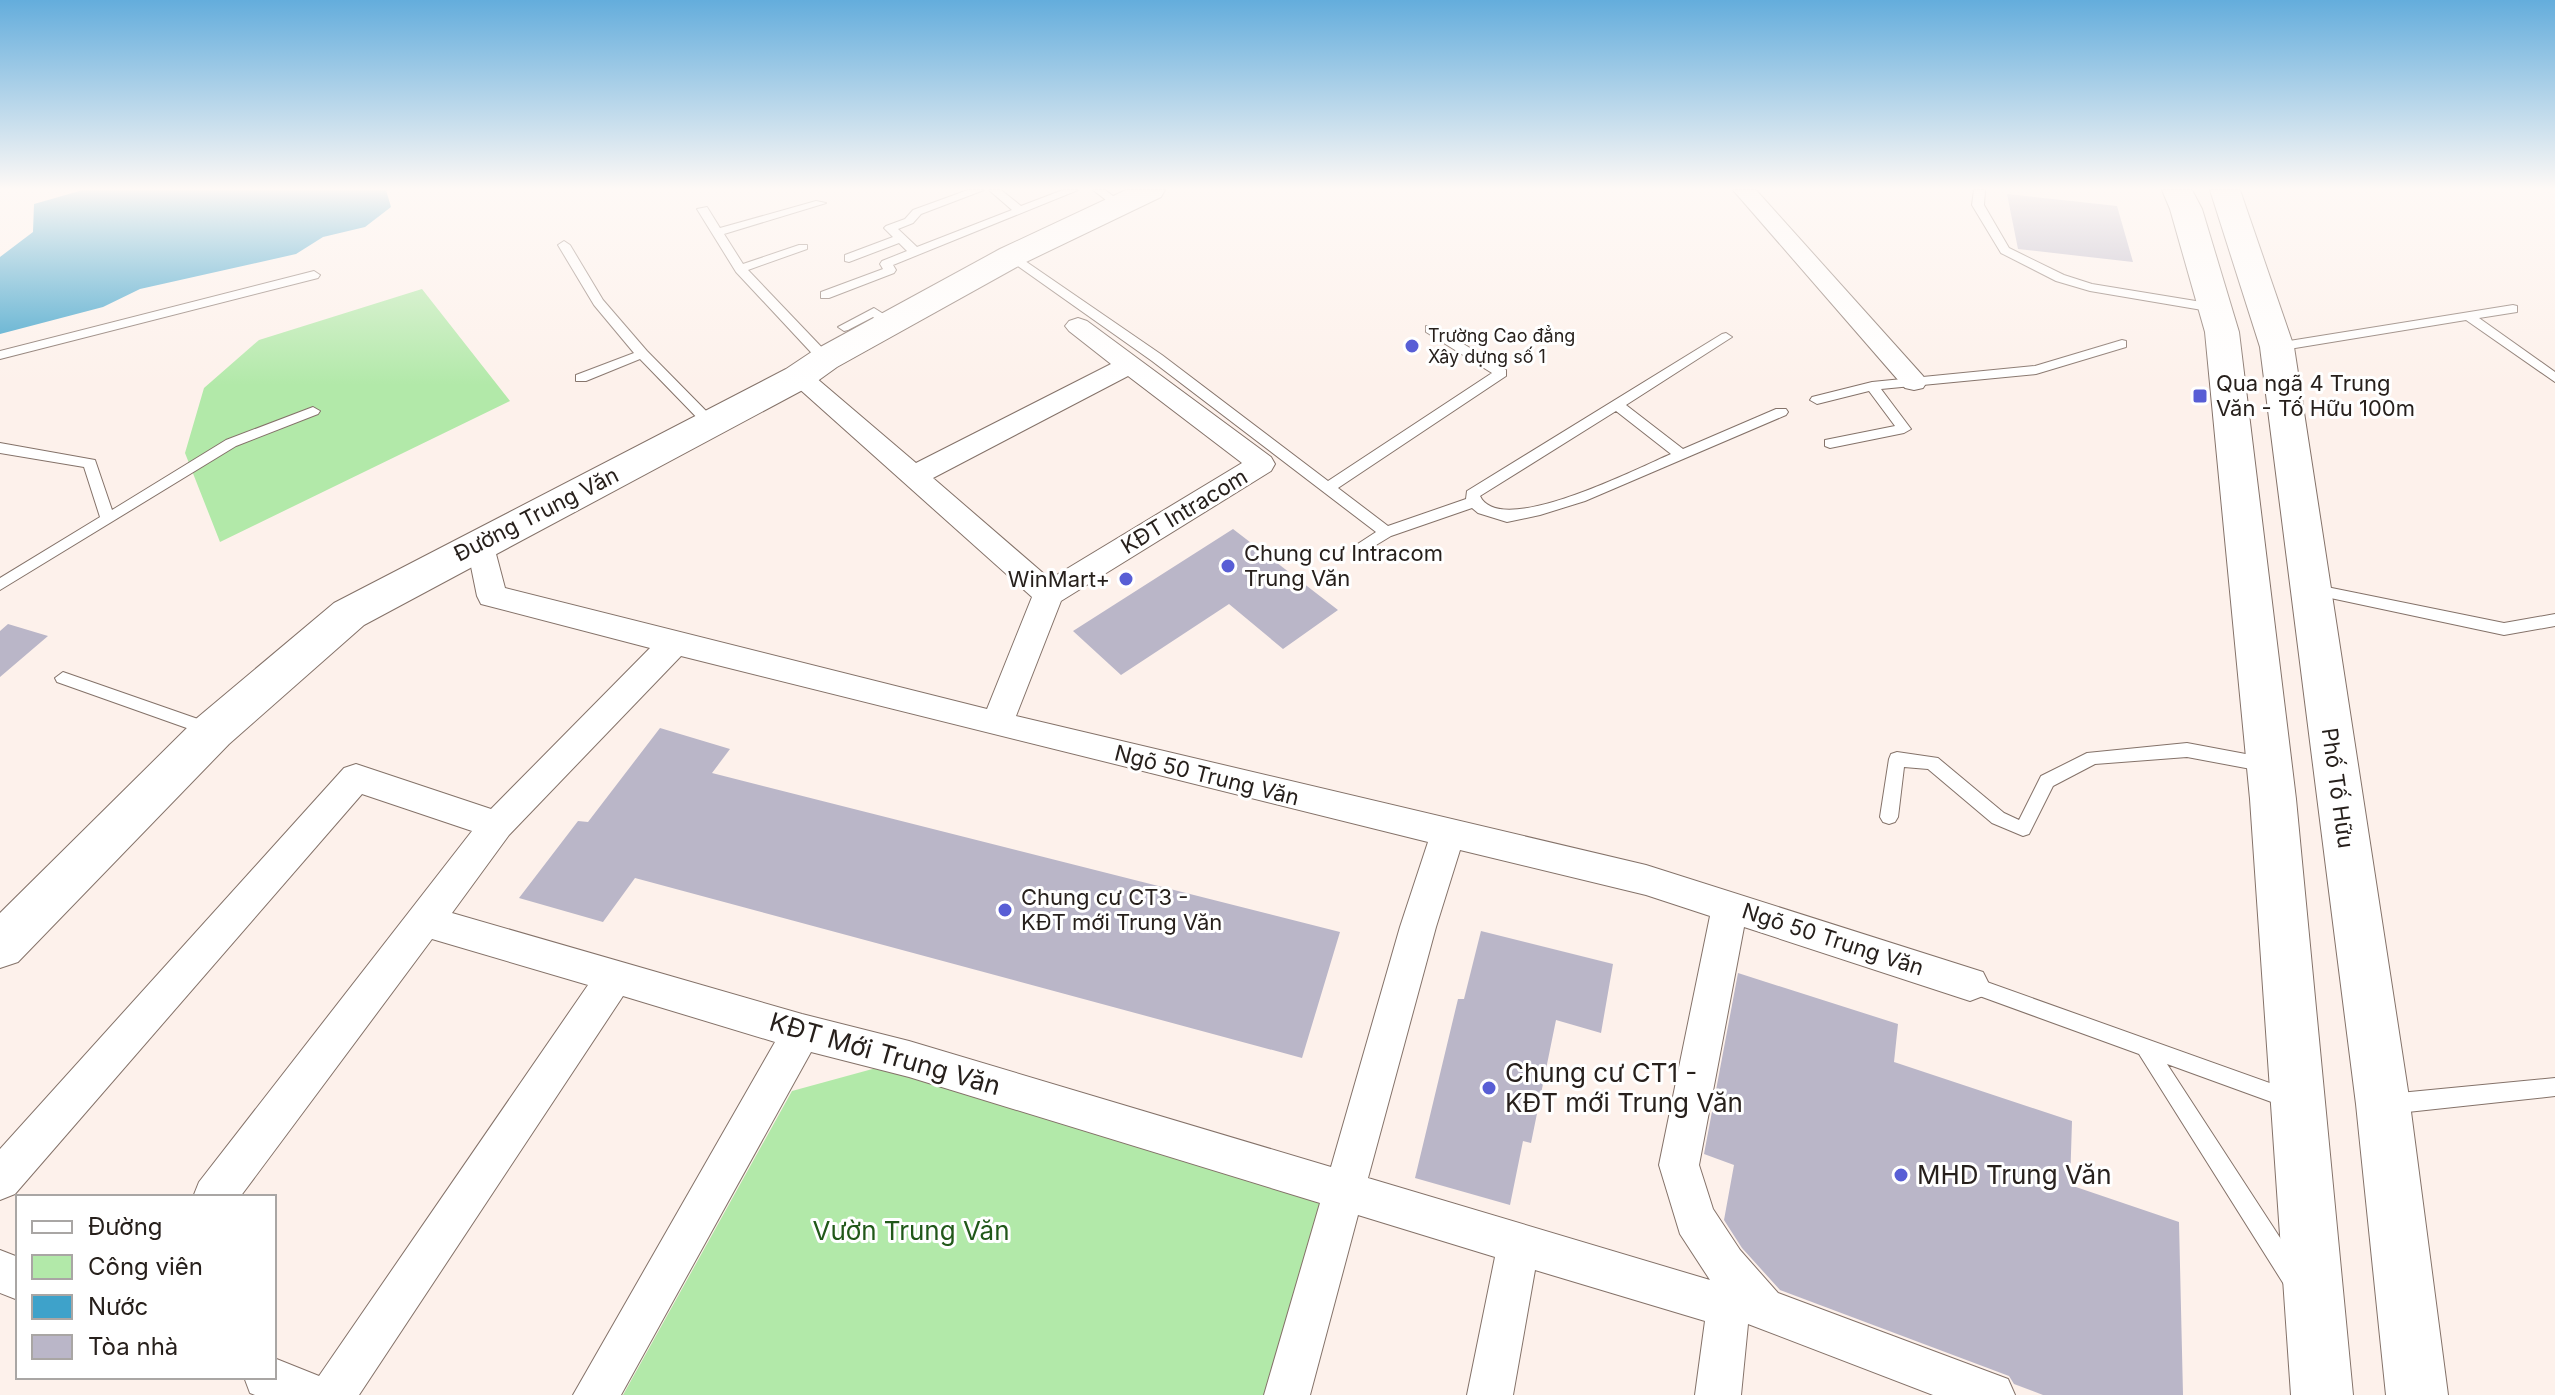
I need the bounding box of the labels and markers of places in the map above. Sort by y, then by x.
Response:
place label: Trường Cao đẳng Xây dựng số 1 [1428,325,1575,367]
marker: Trường Cao đẳng Xây dựng số 1 [1403,337,1421,355]
place label: Qua ngã 4 Trung Văn - Tố Hữu 100m [2216,370,2415,421]
marker: Qua ngã 4 Trung Văn - Tố Hữu 100m [2191,387,2209,405]
place label: Chung cư Intracom Trung Văn [1244,540,1443,591]
marker: Chung cư Intracom Trung Văn [1219,557,1237,575]
place label: WinMart+ [1008,566,1110,592]
marker: WinMart+ [1117,570,1135,588]
place label: Chung cư CT3 - KĐT mới Trung Văn [1021,884,1222,935]
marker: Chung cư CT3 - KĐT mới Trung Văn [996,901,1014,919]
place label: Chung cư CT1 - KĐT mới Trung Văn [1505,1057,1743,1118]
marker: Chung cư CT1 - KĐT mới Trung Văn [1480,1079,1498,1097]
place label: MHD Trung Văn [1917,1159,2112,1190]
marker: MHD Trung Văn [1892,1166,1910,1184]

